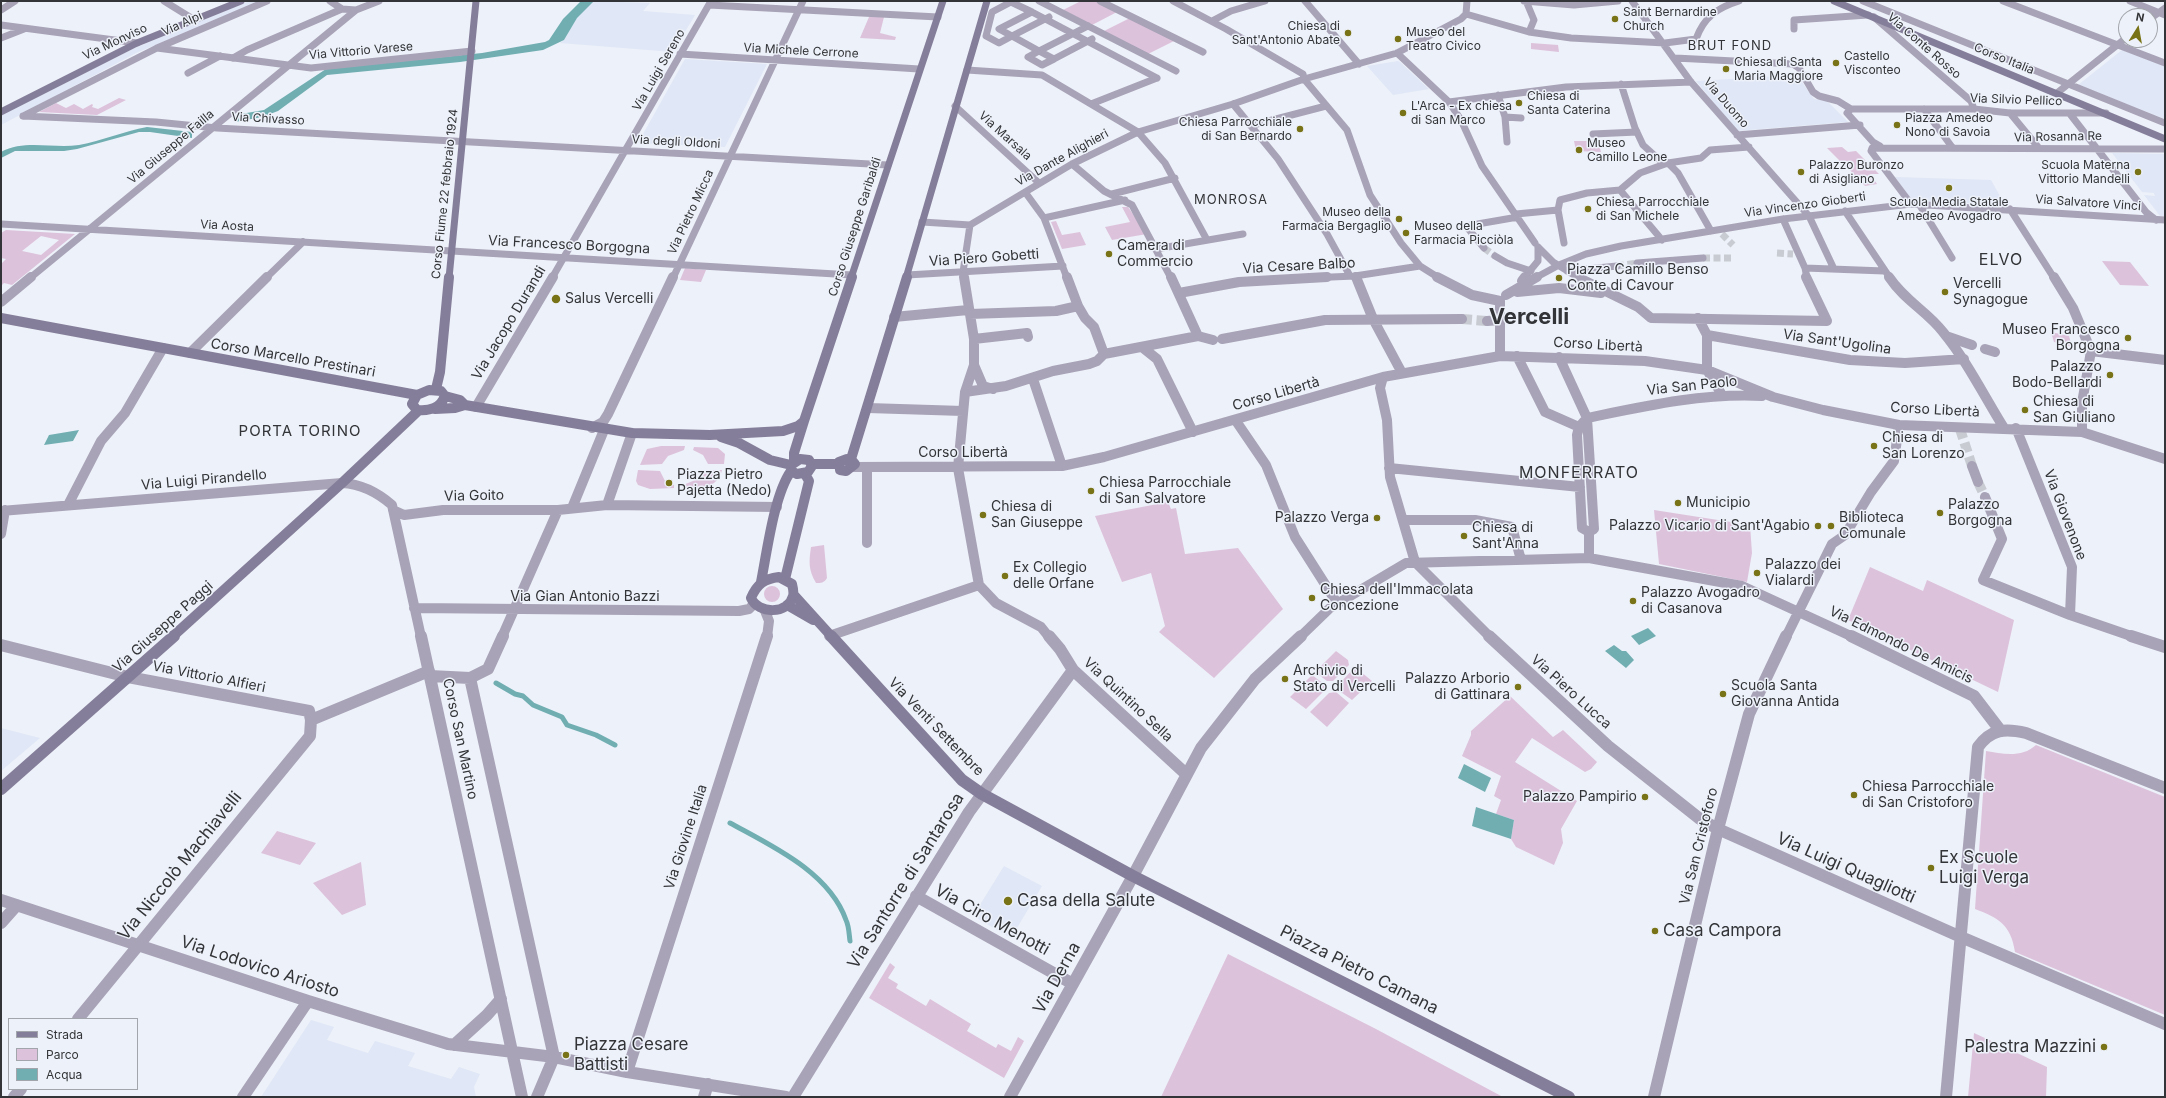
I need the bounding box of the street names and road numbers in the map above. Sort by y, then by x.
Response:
street label: Via Alpi [160,9,204,39]
street label: Via Conte Rosso [1884,10,1964,82]
street label: Via Monviso [80,21,150,63]
street label: Via Luigi Sereno [630,27,688,113]
street label: Via Vittorio Varese [308,39,414,63]
street label: Corso Italia [1972,40,2036,78]
street label: Via Michele Cerrone [743,41,859,61]
street label: Via Duomo [1700,75,1752,131]
street label: Via Silvio Pellico [1970,91,2062,109]
street label: Via Giuseppe Failla [125,107,217,187]
street label: Corso Fiume 22 febbraio 1924 [429,108,461,280]
street label: Via Marsala [976,109,1034,163]
street label: Via Chivasso [231,110,305,128]
street label: Via Dante Alighieri [1013,126,1111,190]
street label: Via Rosanna Re [2014,129,2102,145]
street label: Via degli Oldoni [631,132,721,152]
street label: Corso Giuseppe Garibaldi [826,156,884,298]
street label: Via Pietro Micca [665,167,717,257]
street label: Via Vincenzo Gioberti [1743,189,1867,221]
street label: Via Salvatore Vinci [2035,192,2141,214]
street label: Via Aosta [200,217,254,235]
street label: Via Francesco Borgogna [488,232,650,258]
street label: Via Piero Gobetti [928,246,1040,270]
street label: Via Cesare Balbo [1242,255,1356,277]
street label: Via Jacopo Durandi [468,263,550,383]
street label: Via Sant'Ugolina [1782,326,1892,358]
street label: Corso Libertà [1553,334,1643,356]
street label: Corso Marcello Prestinari [209,335,377,381]
street label: Via San Paolo [1646,373,1738,399]
street label: Corso Libertà [1231,374,1321,414]
street label: Corso Libertà [1890,399,1980,421]
street label: Corso Libertà [918,445,1008,461]
street label: Via Luigi Pirandello [141,466,267,494]
street label: Via Giovenone [2040,467,2090,563]
street label: Via Goito [444,487,504,505]
street label: Via Giuseppe Paggi [109,578,217,676]
street label: Via Gian Antonio Bazzi [510,589,660,605]
street label: Via Edmondo De Amicis [1826,603,1976,687]
street label: Via Piero Lucca [1527,651,1615,733]
street label: Via Quintino Sella [1080,654,1176,746]
street label: Via Vittorio Alfieri [151,658,267,696]
street label: Via Venti Settembre [885,674,987,780]
street label: Corso San Martino [439,677,481,801]
street label: Via Giovine Italia [661,782,711,892]
street label: Via San Cristoforo [1676,786,1722,906]
street label: Via Niccolò Machiavelli [114,788,246,944]
street label: Via Santorre di Santarosa [843,789,969,973]
street label: Via Luigi Quagliotti [1774,828,1918,908]
street label: Via Ciro Menotti [931,880,1053,960]
street label: Piazza Pietro Camana [1276,921,1442,1019]
street label: Via Lodovico Ariosto [178,932,342,1002]
street label: Via Derna [1029,939,1085,1017]

